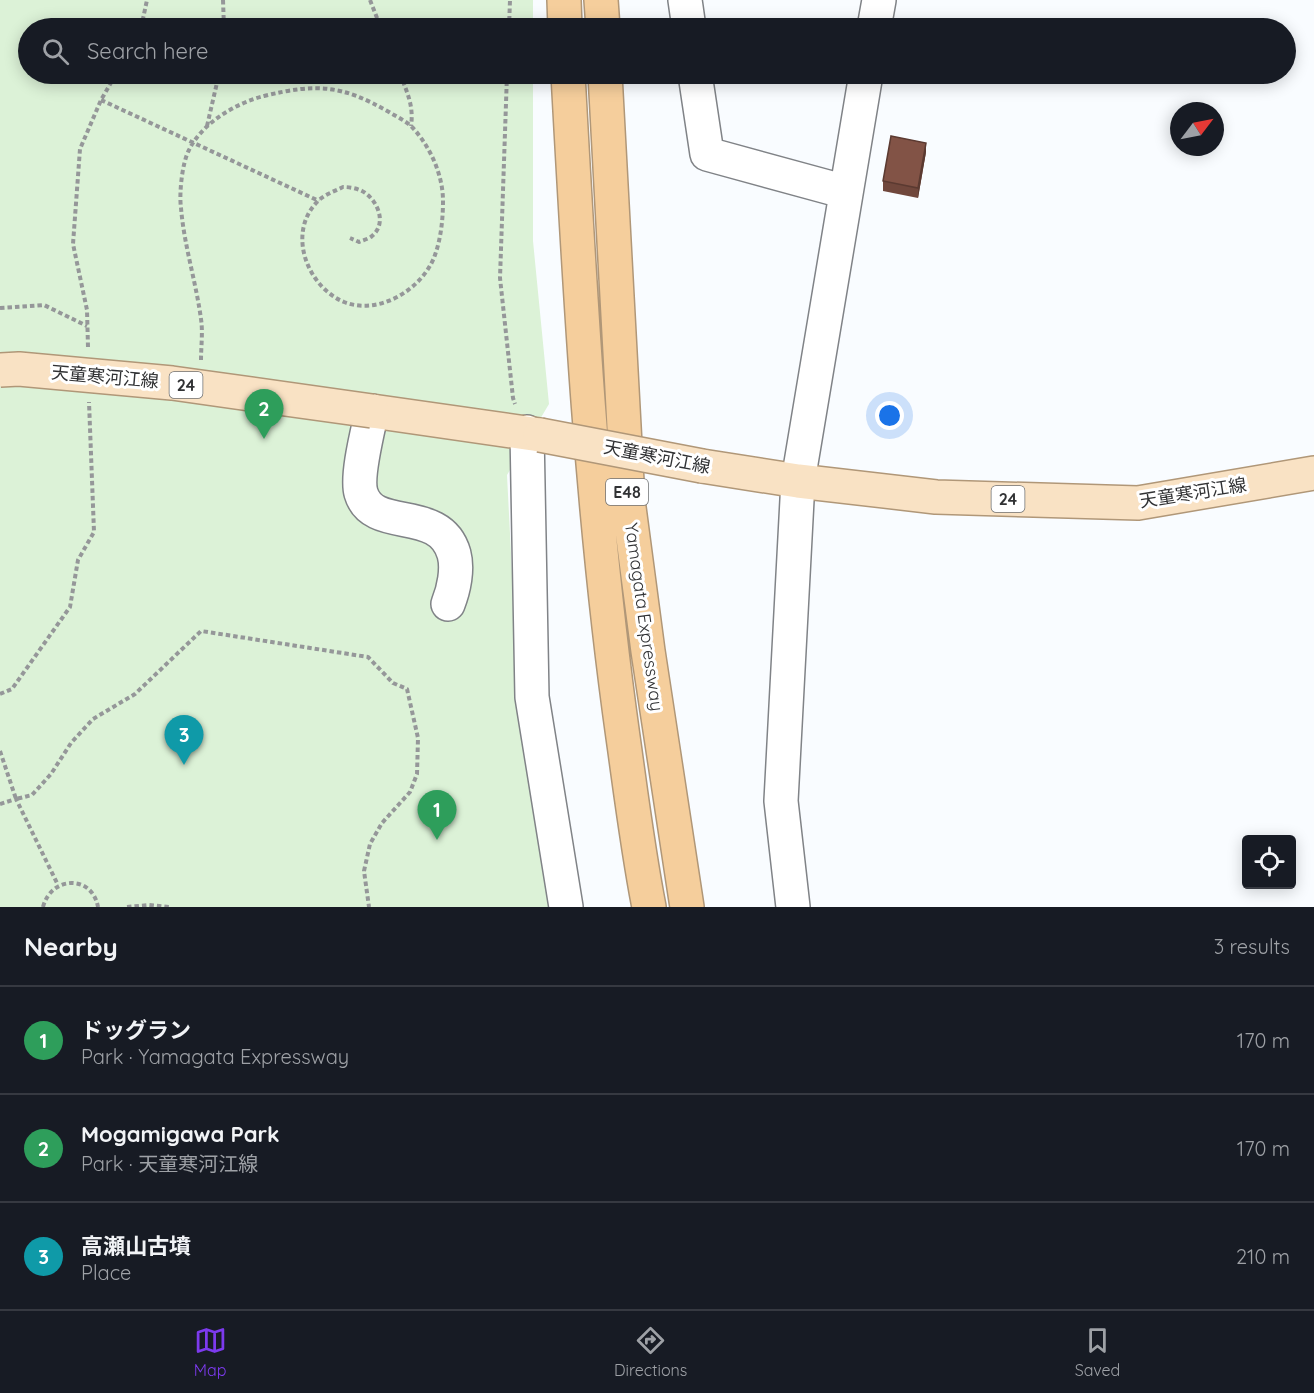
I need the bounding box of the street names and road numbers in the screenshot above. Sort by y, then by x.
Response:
street label: 天童寒河江線 [50,360,160,393]
road number: 24 [170,372,202,398]
street label: 天童寒河江線 [602,435,712,478]
street label: 天童寒河江線 [1138,473,1248,512]
road number: E48 [606,479,648,505]
road number: 24 [992,486,1024,512]
street label: Yamagata Expressway [620,521,669,713]

